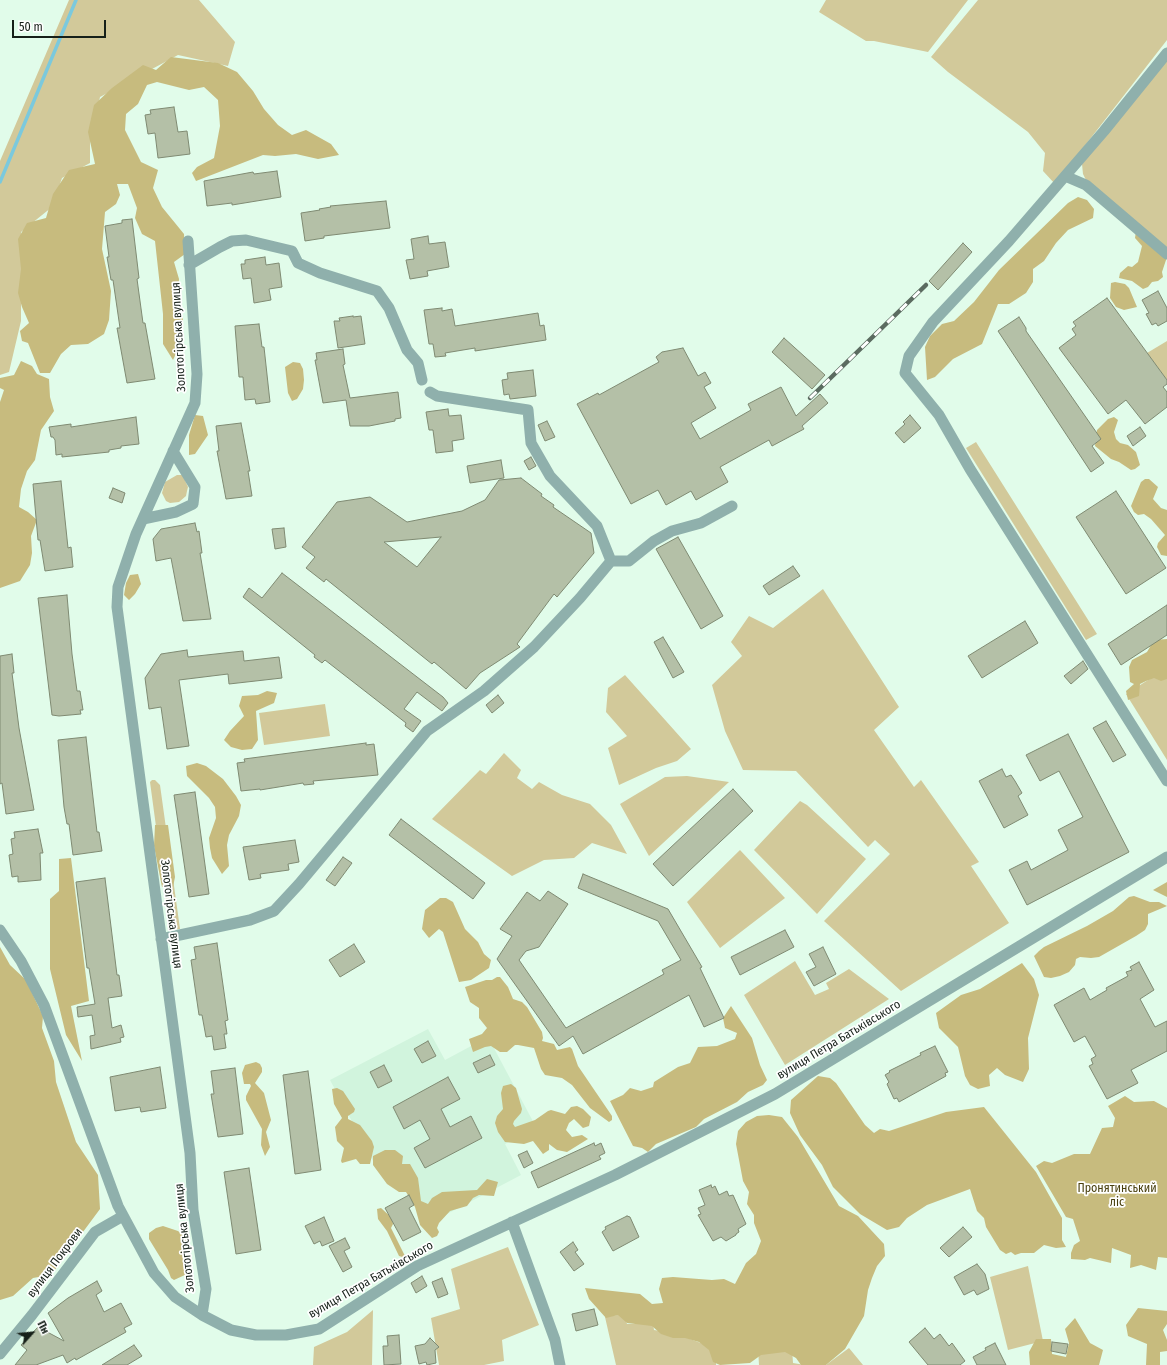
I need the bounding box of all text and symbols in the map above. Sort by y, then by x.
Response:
scale bar [14,12,108,38]
text: 50 m [19,20,43,34]
street label: Золотогірська вулиця [169,282,189,392]
street label: Золотогірська вулиця [157,859,185,969]
street label: вулиця Петра Батьківського [775,997,903,1083]
park label: Пронятинський ліс [1077,1182,1157,1210]
street label: Золотогірська вулиця [172,1183,198,1293]
street label: вулиця Покрови [24,1225,86,1301]
street label: вулиця Петра Батьківського [306,1238,436,1322]
north arrow [12,1313,52,1353]
text: Пн [35,1319,52,1336]

